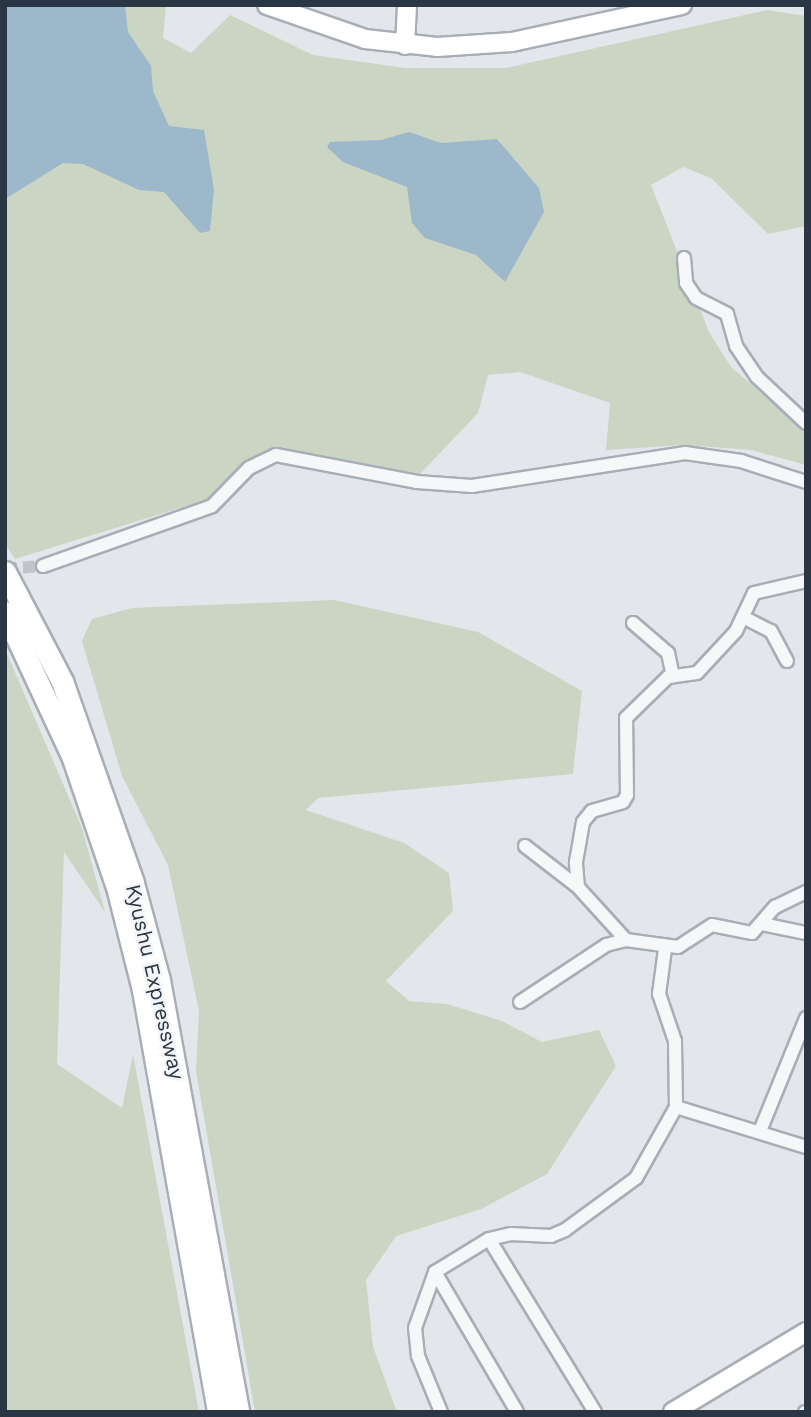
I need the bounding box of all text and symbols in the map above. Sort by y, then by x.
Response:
street label: Kyushu Expressway [120,882,190,1082]

